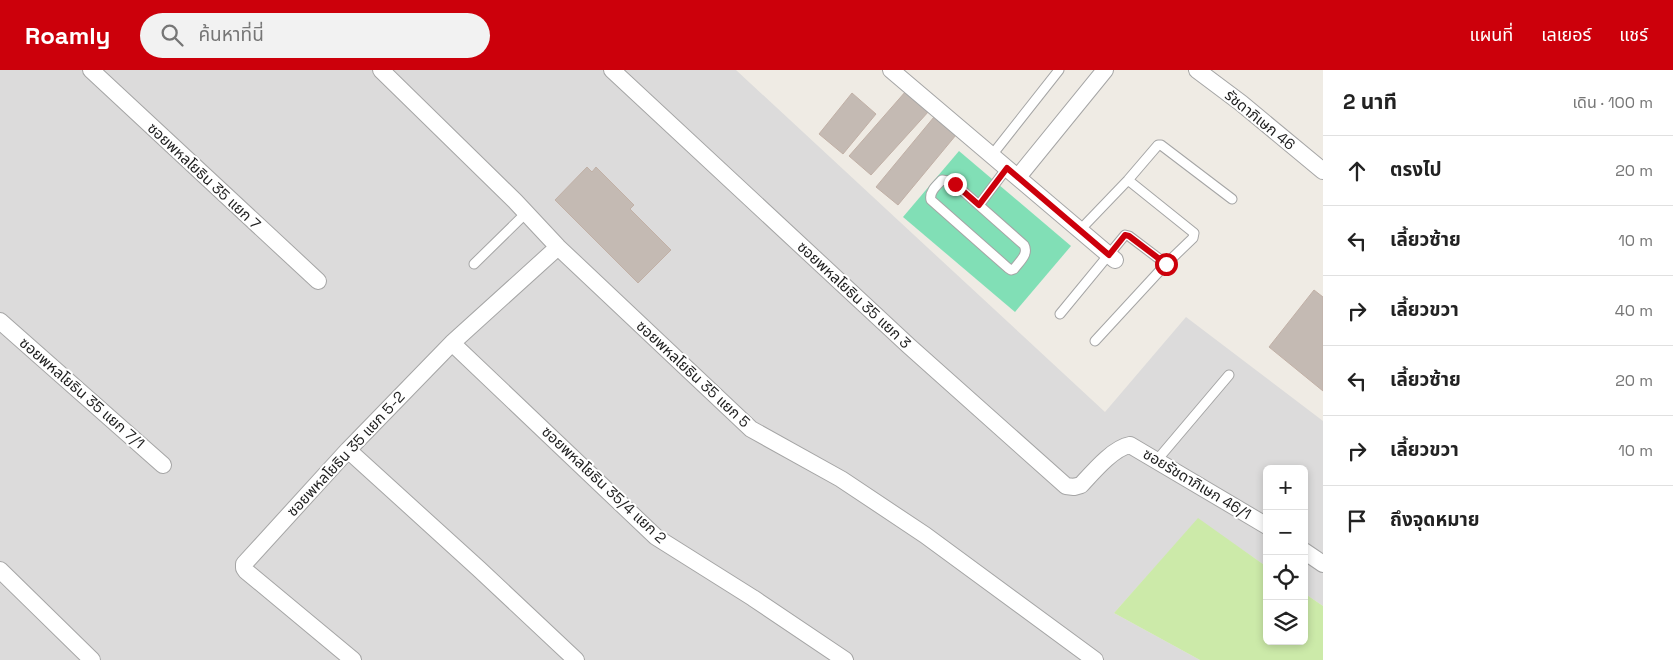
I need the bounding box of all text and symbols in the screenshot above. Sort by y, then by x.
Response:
search box [140,13,490,58]
text: Roamly [25,20,110,51]
icon: search [158,21,186,49]
text: ค้นหาที่นี่ [198,22,264,47]
text: แผนที่ [1469,23,1513,46]
text: เลเยอร์ [1541,23,1591,46]
text: แชร์ [1619,23,1648,46]
street label: รัชดาภิเษก 46 [1221,85,1299,154]
text: 2 นาที [1343,88,1397,115]
text: เดิน · 100 m [1572,92,1653,113]
street label: ซอยพหลโยธิน 35 แยก 7 [144,118,265,233]
icon: ahead [1343,157,1371,185]
text: ตรงไป [1390,157,1442,182]
text: 20 m [1615,160,1653,181]
route end [944,173,967,196]
icon: left [1343,227,1371,255]
text: เลี้ยวซ้าย [1390,227,1461,252]
text: 10 m [1618,230,1653,251]
street label: ซอยพหลโยธิน 35 แยก 3 [793,237,915,352]
route start [1155,253,1178,276]
icon: right [1343,297,1371,325]
text: เลี้ยวขวา [1390,297,1459,322]
text: 40 m [1615,300,1653,321]
street label: ซอยพหลโยธิน 35 แยก 5 [632,316,754,431]
street label: ซอยพหลโยธิน 35 แยก 7/1 [16,333,149,452]
icon: left [1343,367,1371,395]
text: เลี้ยวซ้าย [1390,367,1461,392]
text: 20 m [1615,370,1653,391]
street label: ซอยพหลโยธิน 35 แยก 5-2 [283,387,409,520]
street label: ซอยพหลโยธิน 35/4 แยก 2 [538,422,671,547]
icon: right [1343,437,1371,465]
text: เลี้ยวขวา [1390,437,1459,462]
text: 10 m [1618,440,1653,461]
street label: ซอยรัชดาภิเษก 46/1 [1140,444,1255,523]
map controls [1263,465,1308,645]
button: + [1263,465,1308,510]
icon: arrive [1343,507,1371,535]
text: ถึงจุดหมาย [1390,507,1480,532]
button: − [1263,510,1308,555]
button: locate [1263,555,1308,600]
button: layers [1263,600,1308,645]

